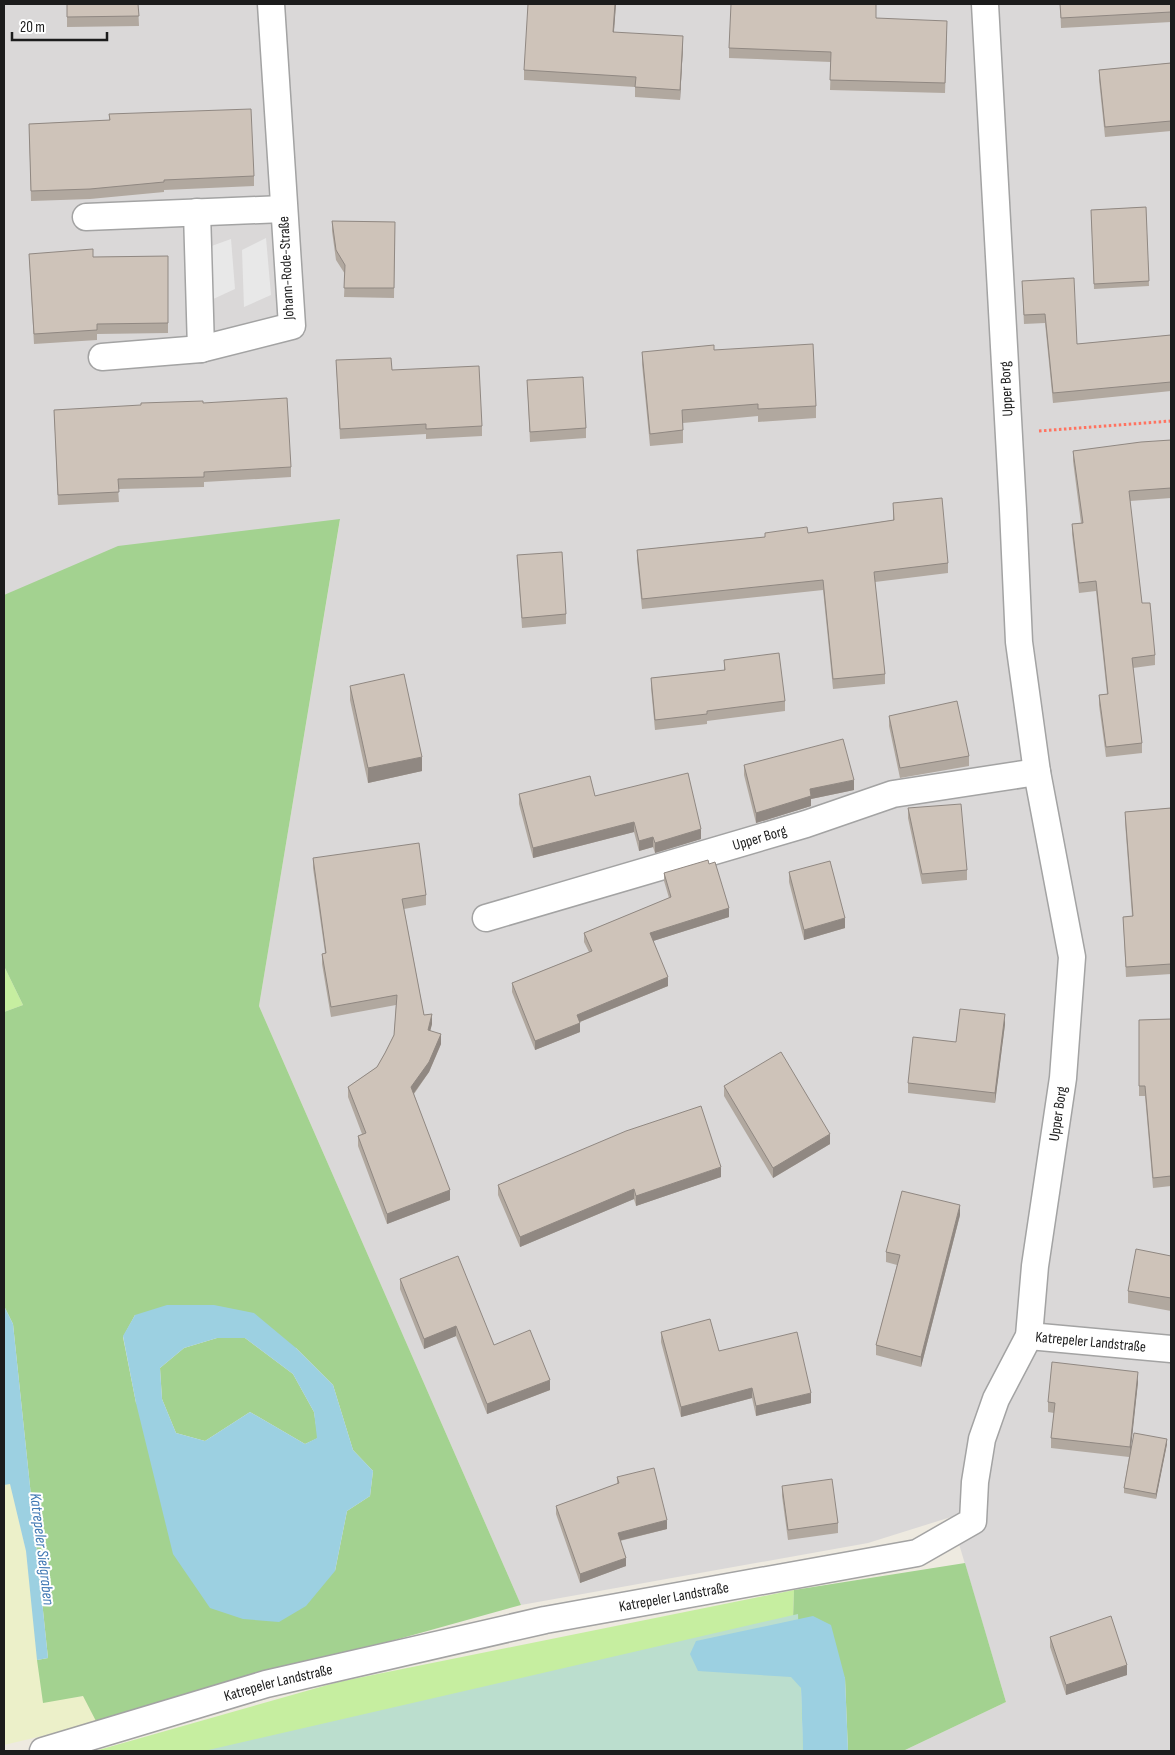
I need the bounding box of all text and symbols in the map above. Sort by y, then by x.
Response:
scale bar [12,10,108,42]
text: 20 m [20,18,45,37]
street label: Johann-Rode-Straße [274,216,299,321]
street label: Upper Borg [996,361,1017,417]
street label: Upper Borg [730,821,789,855]
street label: Upper Borg [1045,1085,1072,1143]
street label: Katrepeler Landstraße [1034,1328,1147,1357]
water label: Katrepeler Sielgraben [25,1492,58,1607]
street label: Katrepeler Landstraße [618,1578,730,1616]
street label: Katrepeler Landstraße [222,1660,334,1706]

